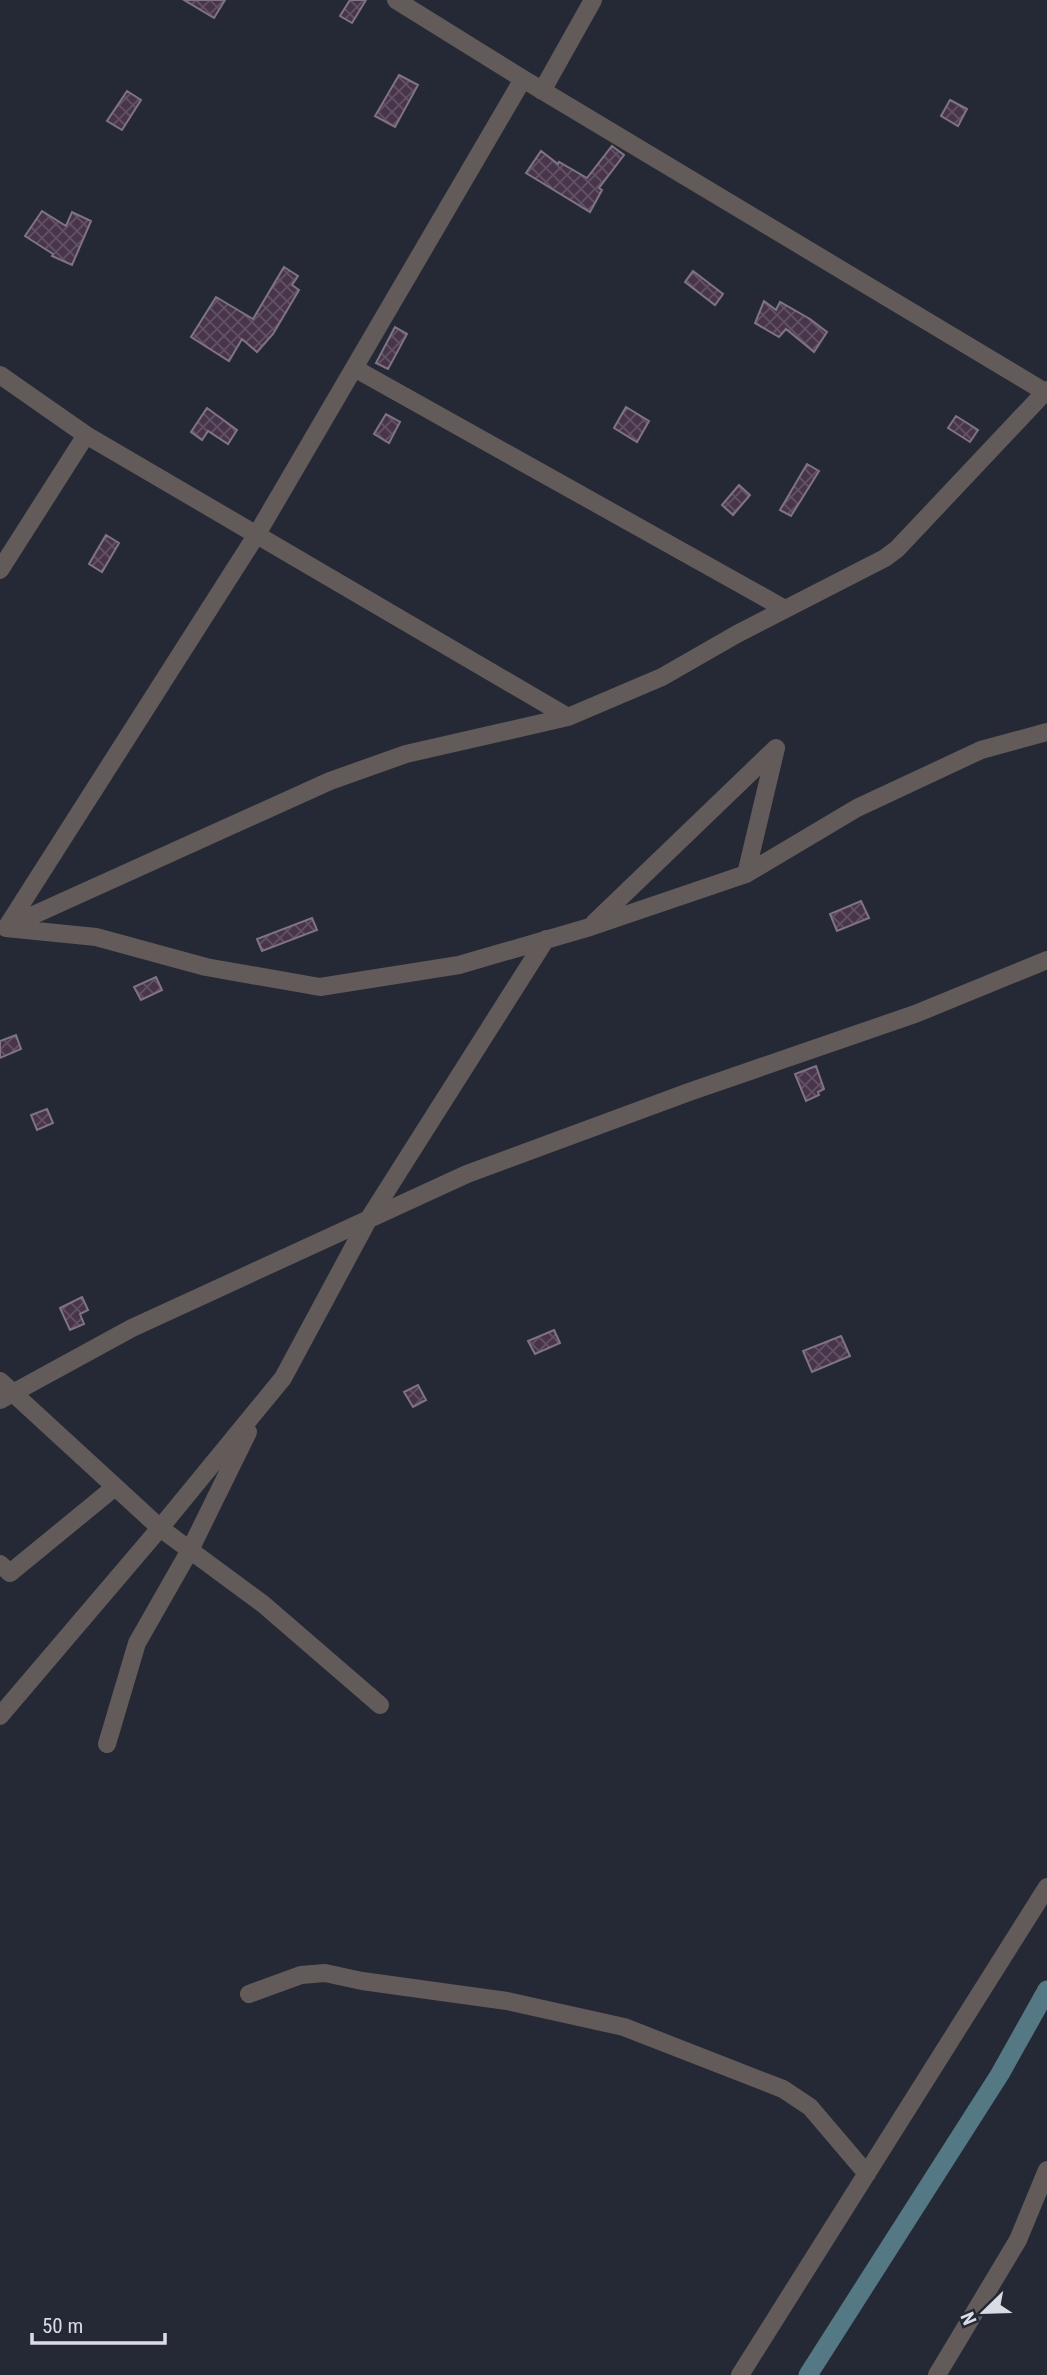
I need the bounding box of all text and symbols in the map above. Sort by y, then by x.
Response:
north arrow [949,2277,1019,2347]
scale bar [32,2302,164,2346]
text: N [956,2309,982,2328]
text: 50 m [42,2314,83,2338]

